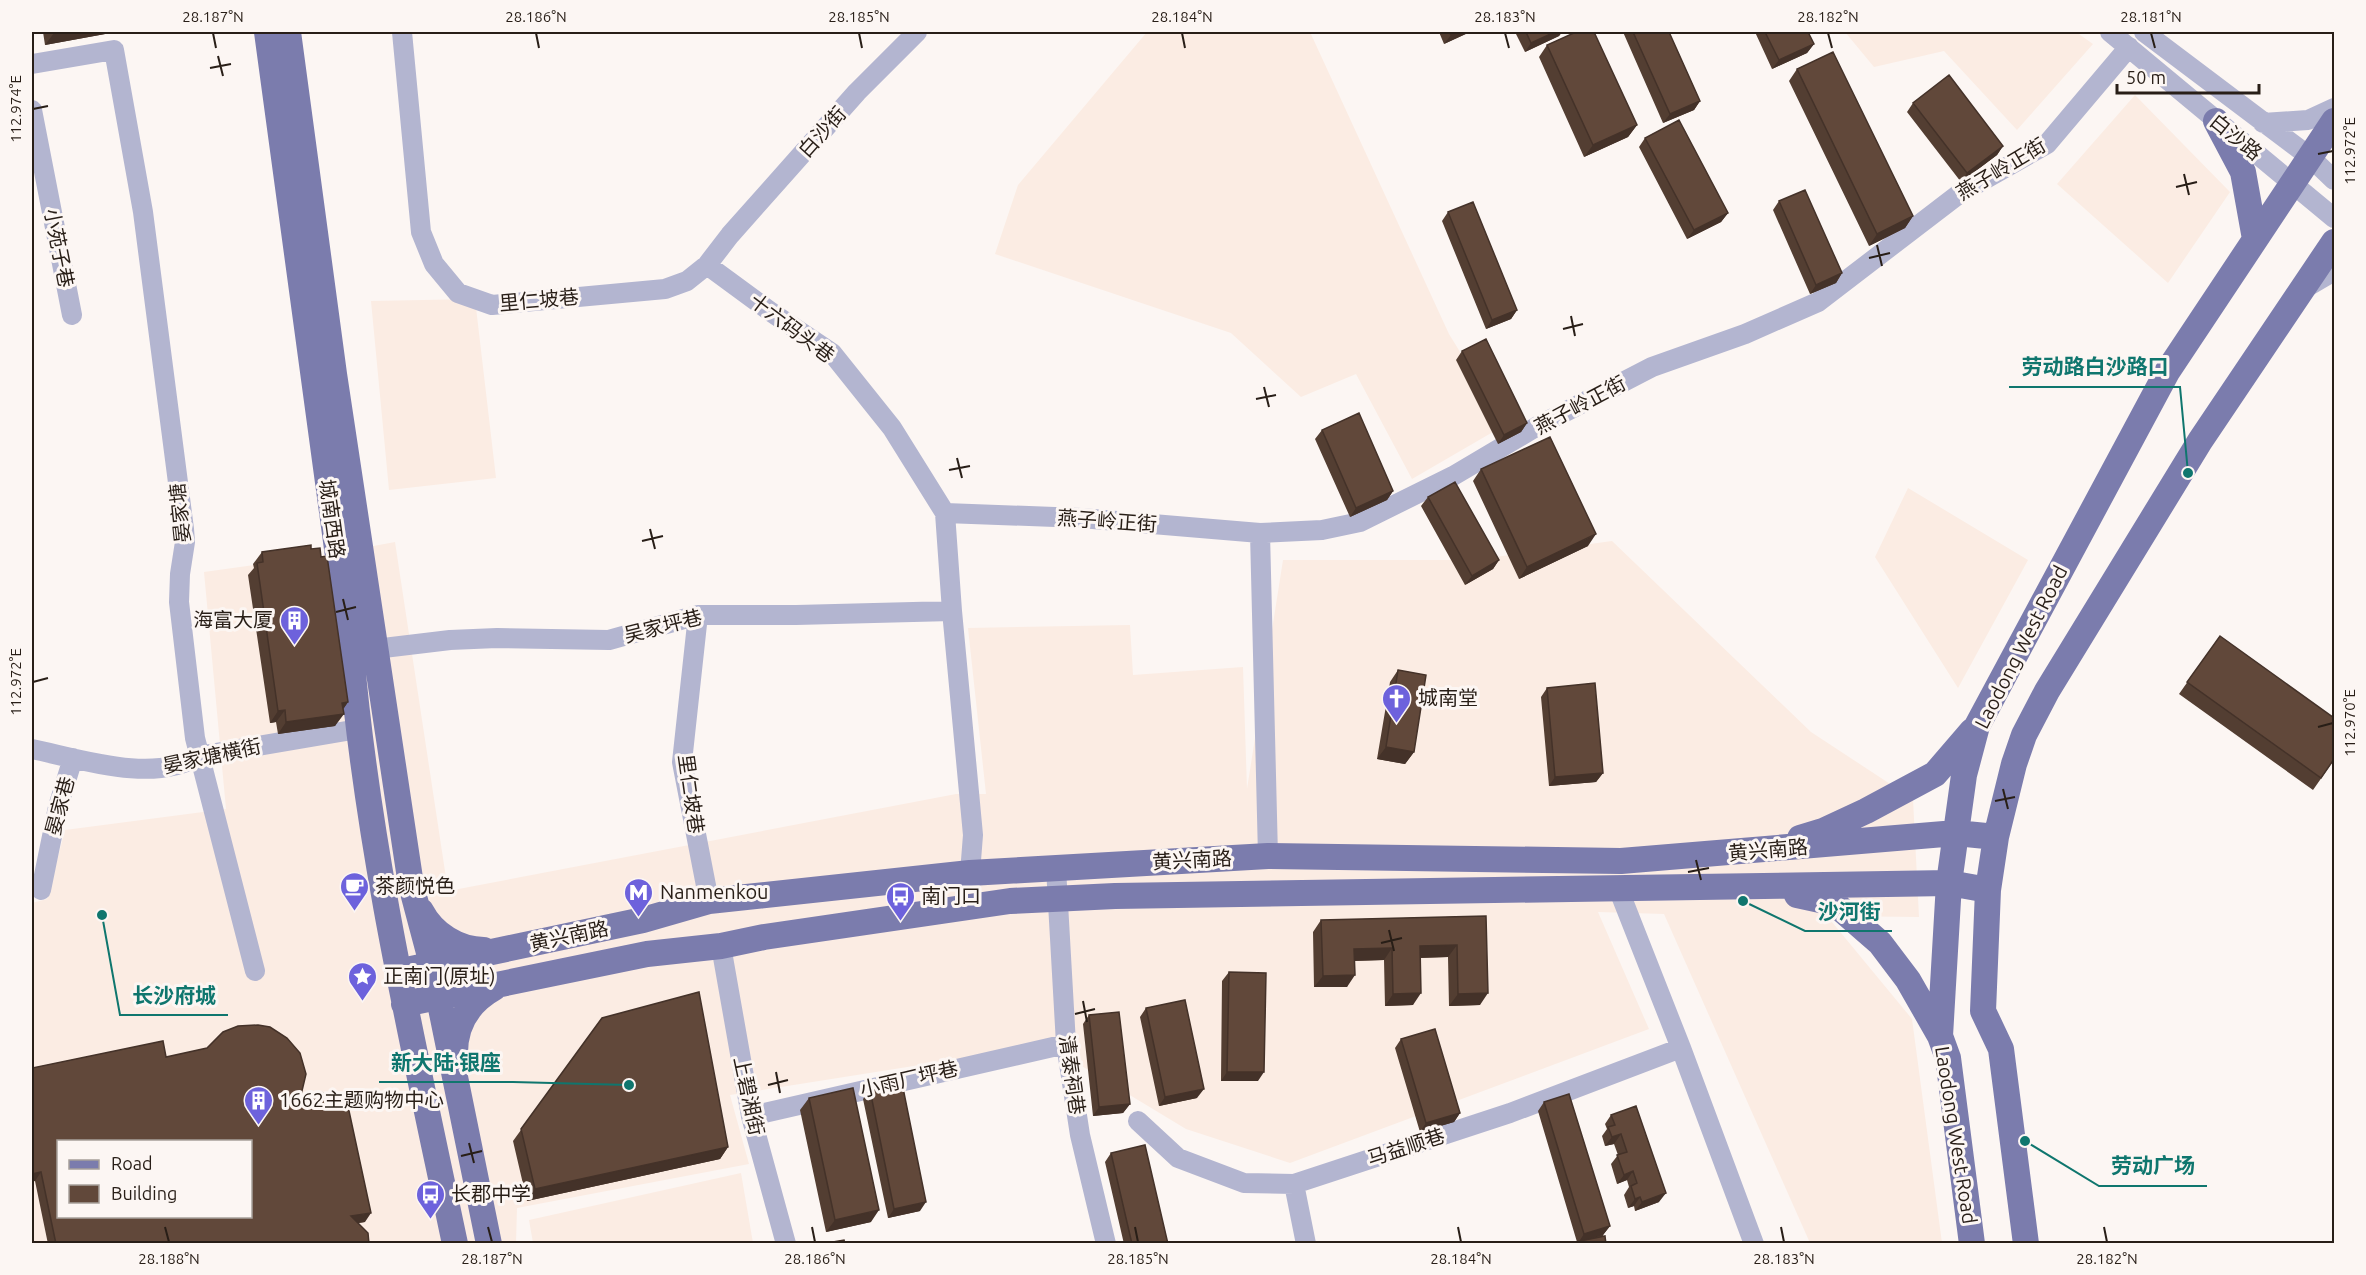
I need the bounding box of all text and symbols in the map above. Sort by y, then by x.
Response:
text: 28.187°N [182,8,244,25]
text: 28.186°N [505,8,567,25]
text: 28.185°N [828,8,890,25]
text: 28.184°N [1151,8,1213,25]
text: 28.183°N [1474,8,1536,25]
text: 28.182°N [1797,8,1859,25]
text: 28.181°N [2120,8,2182,25]
scale bar [2117,57,2260,95]
text: 50 m [2126,67,2166,87]
text: 112.974°E [7,75,24,143]
street label: 白沙街 [793,102,850,162]
street label: 白沙路 [2206,109,2267,164]
text: 112.972°E [2341,117,2358,185]
street label: 燕子岭正街 [1952,133,2050,204]
street label: 小苑子巷 [41,206,78,289]
street label: 里仁坡巷 [498,285,580,314]
street label: 十六码头巷 [745,288,839,367]
callout: 劳动路白沙路口 [2009,348,2180,387]
text: 劳动路白沙路口 [2022,354,2169,378]
street label: 燕子岭正街 [1530,371,1629,438]
street label: 城南西路 [316,478,349,560]
street label: 晏家塘 [165,482,194,544]
street label: 燕子岭正街 [1056,506,1158,535]
street label: Laodong West Road [1970,562,2072,732]
building icon: 海富大厦 [278,604,310,646]
street label: 吴家坪巷 [621,605,704,646]
place label: 海富大厦 [193,608,273,631]
text: 112.972°E [7,648,24,716]
church icon: 城南堂 [1381,682,1413,724]
place label: 城南堂 [1418,686,1478,709]
text: 112.970°E [2341,689,2358,757]
street label: 晏家塘横街 [161,734,263,777]
street label: 里仁坡巷 [675,753,708,835]
street label: 晏家巷 [41,774,78,838]
street label: 黄兴南路 [1727,835,1809,864]
street label: 黄兴南路 [1151,846,1233,873]
cafe icon: 茶颜悦色 [338,870,370,912]
place label: 茶颜悦色 [375,874,455,897]
metro station icon: Nanmenkou [623,876,655,918]
place label: Nanmenkou [660,880,769,903]
bus stop icon: 南门口 [884,880,916,922]
place label: 南门口 [921,884,981,907]
callout: 沙河街 [1805,892,1892,931]
text: 沙河街 [1818,899,1881,923]
street label: 黄兴南路 [527,916,610,955]
place icon: 正南门(原址) [346,960,378,1002]
place label: 正南门(原址) [383,964,496,987]
callout: 长沙府城 [120,976,228,1015]
text: 长沙府城 [132,983,216,1007]
street label: 清泰祠巷 [1056,1034,1089,1116]
callout: 新大陆·银座 [379,1043,513,1082]
street label: Laodong West Road [1931,1044,1982,1225]
text: 新大陆·银座 [391,1050,501,1074]
street label: 上碧湘街 [730,1054,769,1137]
street label: 小雨厂坪巷 [858,1056,960,1101]
building icon: 1662主题购物中心 [242,1084,274,1126]
place label: 1662主题购物中心 [279,1088,444,1111]
street label: 马益顺巷 [1364,1123,1447,1170]
legend [57,1140,252,1218]
callout: 劳动广场 [2099,1147,2207,1186]
text: Road [111,1153,153,1173]
text: 劳动广场 [2111,1153,2195,1177]
bus stop icon: 长郡中学 [414,1178,446,1220]
place label: 长郡中学 [451,1182,531,1205]
text: Building [111,1183,177,1203]
text: 28.188°N [138,1250,200,1267]
text: 28.187°N [461,1250,523,1267]
text: 28.186°N [784,1250,846,1267]
text: 28.185°N [1107,1250,1169,1267]
text: 28.184°N [1430,1250,1492,1267]
text: 28.183°N [1753,1250,1815,1267]
text: 28.182°N [2076,1250,2138,1267]

